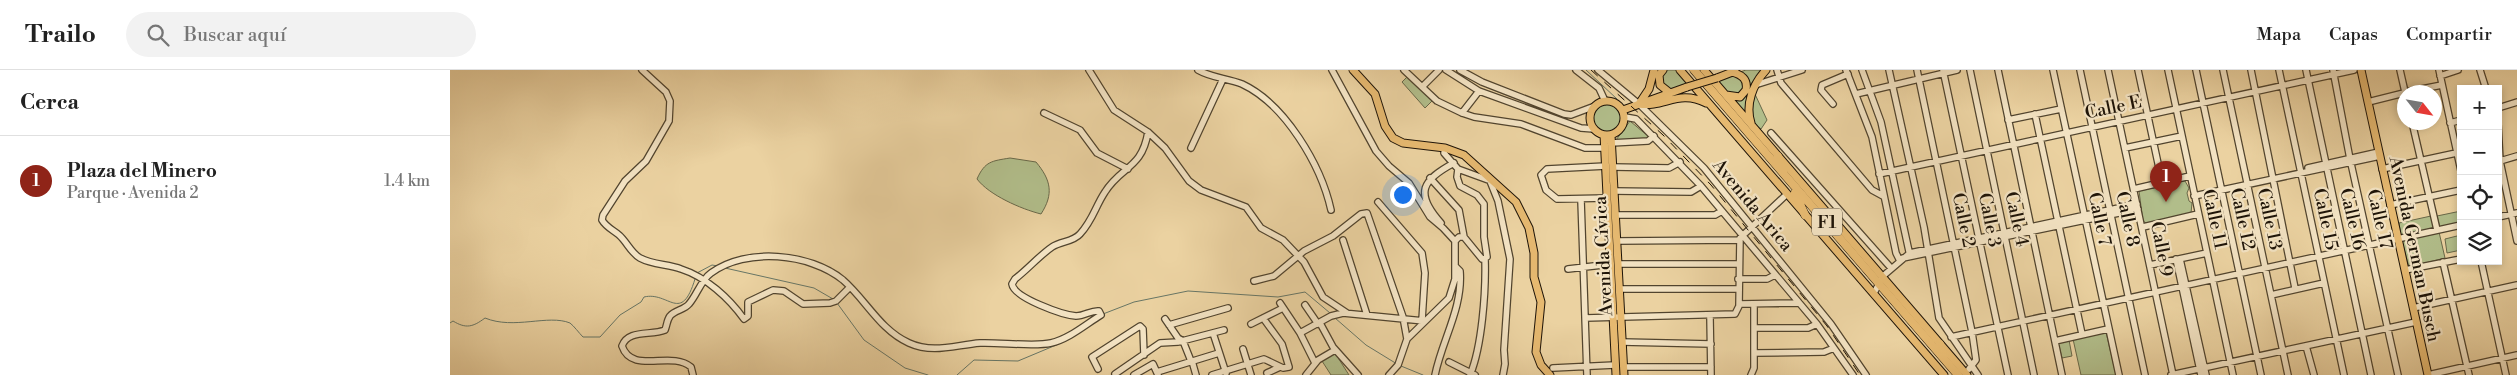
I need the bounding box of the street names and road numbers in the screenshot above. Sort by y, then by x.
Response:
street label: Calle E [2083,90,2144,125]
street label: Avenida German Busch [2383,153,2445,344]
street label: Avenida Arica [1707,154,1798,257]
street label: Calle 12 [2225,186,2260,252]
street label: Calle 13 [2252,186,2287,252]
street label: Calle 15 [2308,186,2343,252]
street label: Calle 16 [2334,186,2371,252]
street label: Calle 11 [2197,187,2232,252]
street label: Calle 17 [2361,187,2398,251]
street label: Calle 8 [2110,189,2145,249]
street label: Calle 4 [1999,190,2034,249]
street label: Calle 7 [2083,190,2116,248]
street label: Calle 2 [1947,191,1980,249]
street label: Calle 3 [1973,191,2006,249]
street label: Avenida Cívica [1589,194,1618,318]
road number: F1 [1812,208,1842,236]
street label: Calle 9 [2145,219,2178,279]

